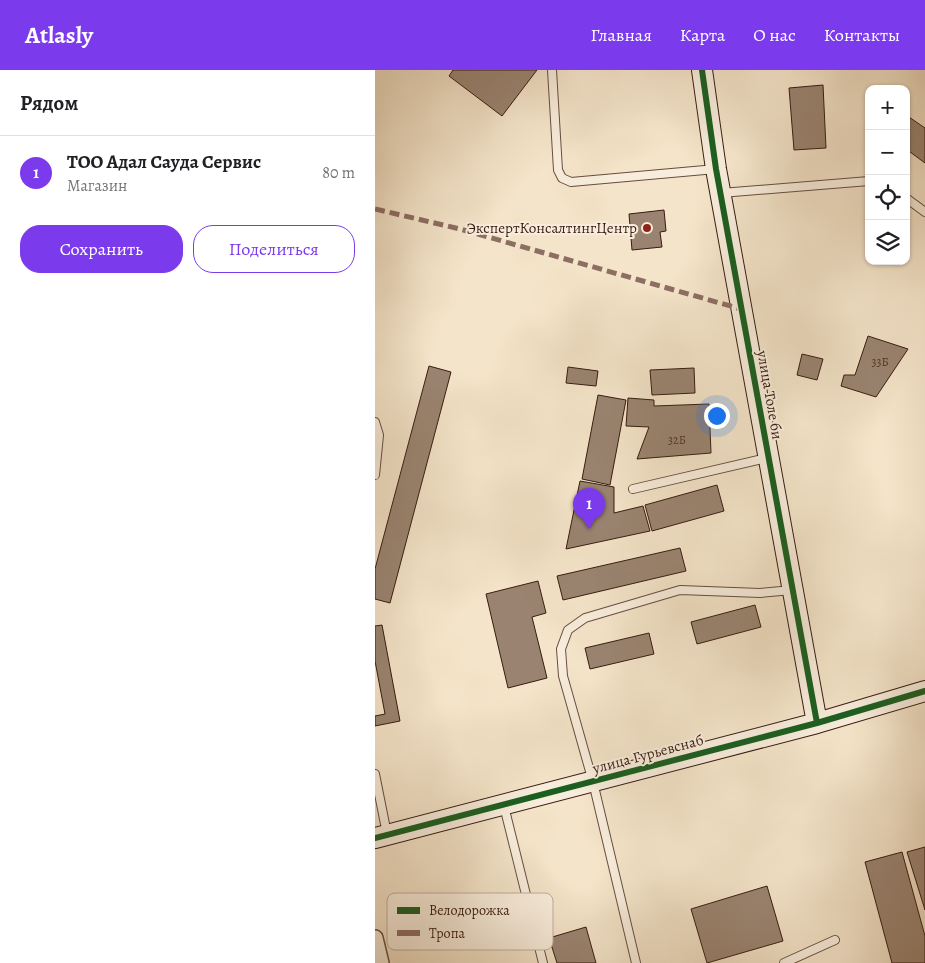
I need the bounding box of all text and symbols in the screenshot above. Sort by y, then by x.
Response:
text: Atlasly [25,19,93,51]
text: Главная [591,23,652,47]
text: Карта [680,23,725,47]
text: О нас [753,23,796,47]
text: Контакты [824,23,900,47]
map controls [865,85,910,265]
button: + [865,85,910,130]
text: Рядом [20,89,78,117]
button: − [865,130,910,175]
text: ТОО Адал Сауда Сервис [67,149,261,175]
text: 1 [33,162,39,184]
text: 80 m [322,162,355,184]
text: Магазин [67,175,127,197]
button: locate [865,175,910,220]
place label: ЭкспертКонсалтингЦентр [466,218,637,238]
button: layers [865,220,910,265]
marker: ЭкспертКонсалтингЦентр [641,222,653,234]
button: Сохранить [20,225,183,273]
button: Поделиться [193,225,355,273]
street label: улица Толе би [752,348,788,441]
house number: 33Б [871,354,889,370]
your location [704,403,730,429]
house number: 32Б [668,432,686,448]
pin: 1 [573,488,605,529]
street label: улица Гурьевснаб [589,730,706,779]
legend [387,893,553,950]
text: Велодорожка [429,901,510,920]
text: Тропа [429,924,466,943]

